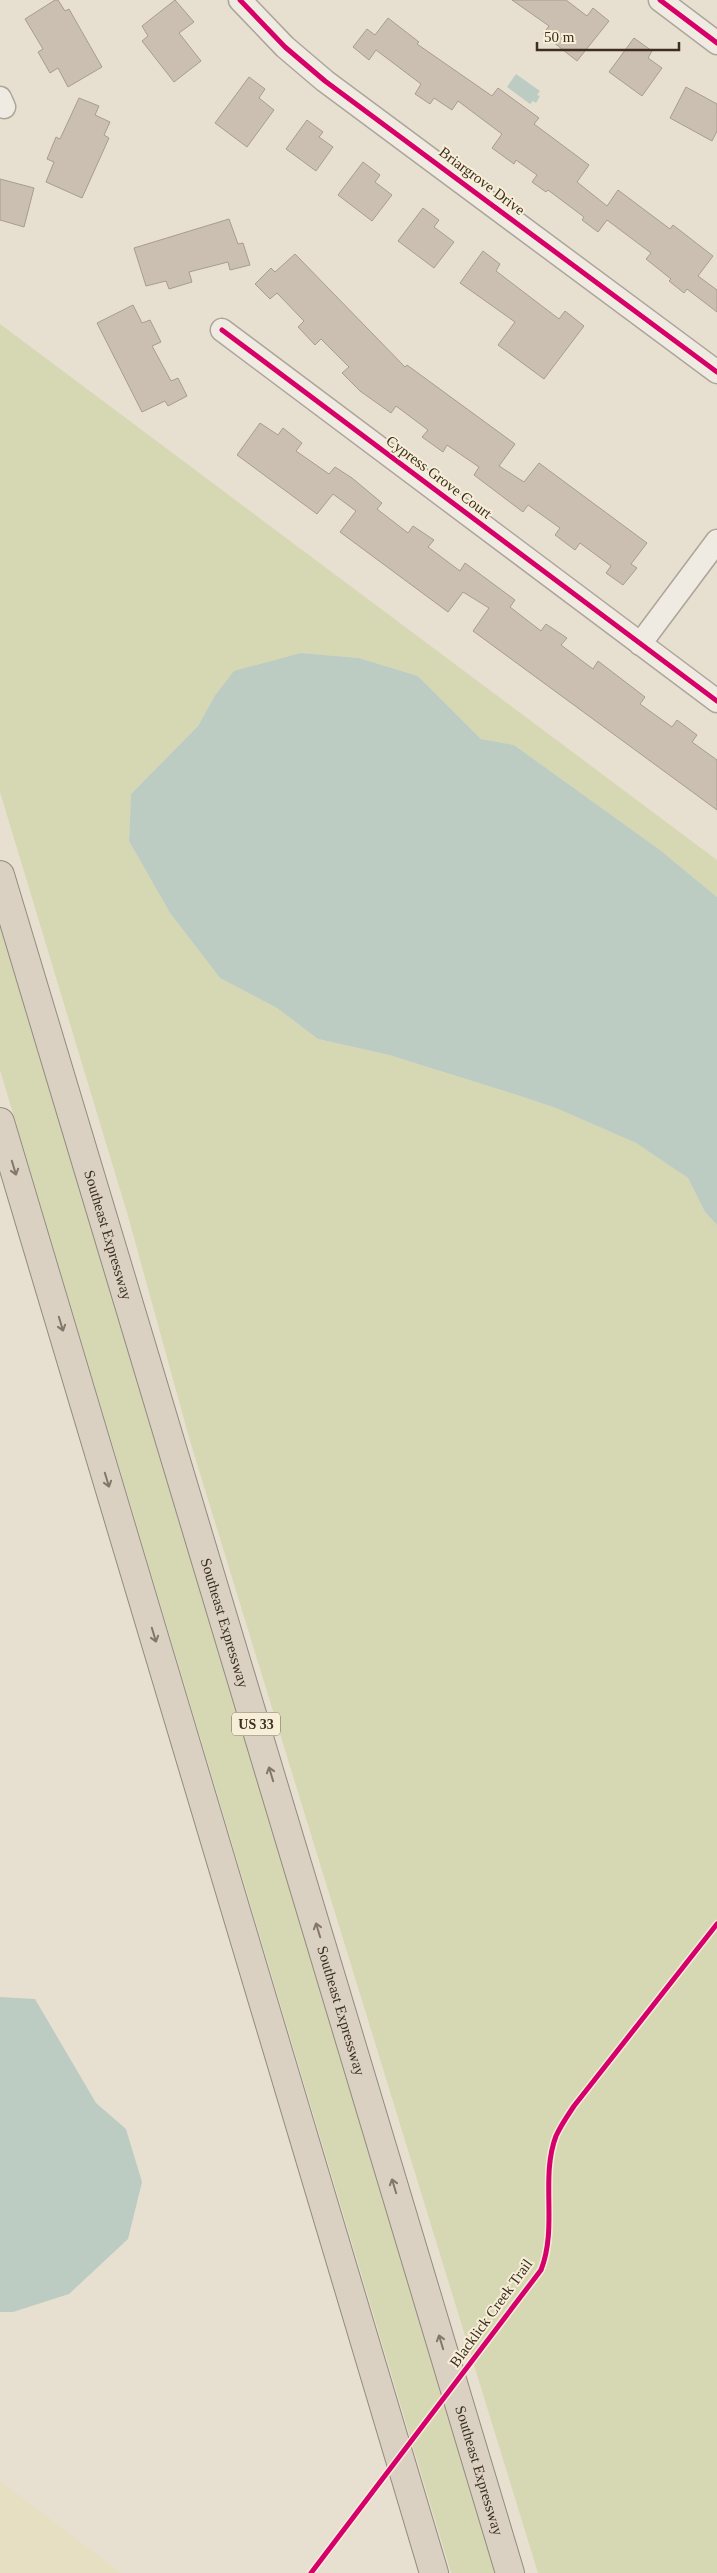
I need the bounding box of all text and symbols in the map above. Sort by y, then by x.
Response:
scale bar [537,20,680,52]
text: 50 m [544,29,575,45]
street label: Briargrove Drive [436,144,528,218]
street label: Cypress Grove Court [383,432,495,522]
one-way arrow [9,1160,19,1176]
street label: Southeast Expressway [81,1168,135,1302]
one-way arrow [56,1316,66,1332]
one-way arrow [103,1471,113,1487]
street label: Southeast Expressway [198,1556,252,1690]
one-way arrow [149,1627,159,1643]
road number: US 33 [232,1712,280,1736]
one-way arrow [265,1767,275,1783]
one-way arrow [312,1922,322,1938]
street label: Southeast Expressway [314,1944,368,2078]
one-way arrow [389,2178,399,2194]
street label: Blacklick Creek Trail [447,2256,535,2370]
one-way arrow [435,2334,445,2350]
street label: Southeast Expressway [452,2404,506,2538]

